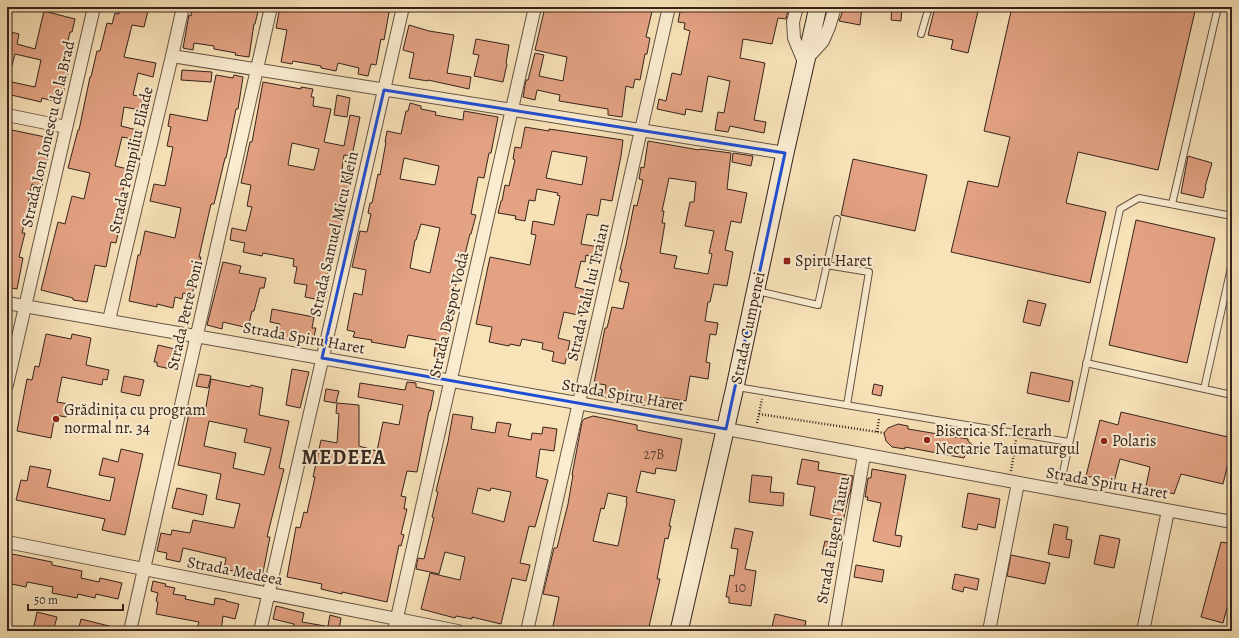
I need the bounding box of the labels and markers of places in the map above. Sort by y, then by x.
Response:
place label: Spiru Haret [795,250,872,272]
marker: Spiru Haret [782,256,792,266]
place label: Grădinița cu program normal nr. 34 [64,399,206,439]
marker: Grădinița cu program normal nr. 34 [51,414,61,424]
place label: Biserica Sf. Ierarh Nectarie Taumaturgul [935,420,1079,460]
place label: Polaris [1112,430,1157,452]
marker: Biserica Sf. Ierarh Nectarie Taumaturgul [922,435,932,445]
marker: Polaris [1099,436,1109,446]

